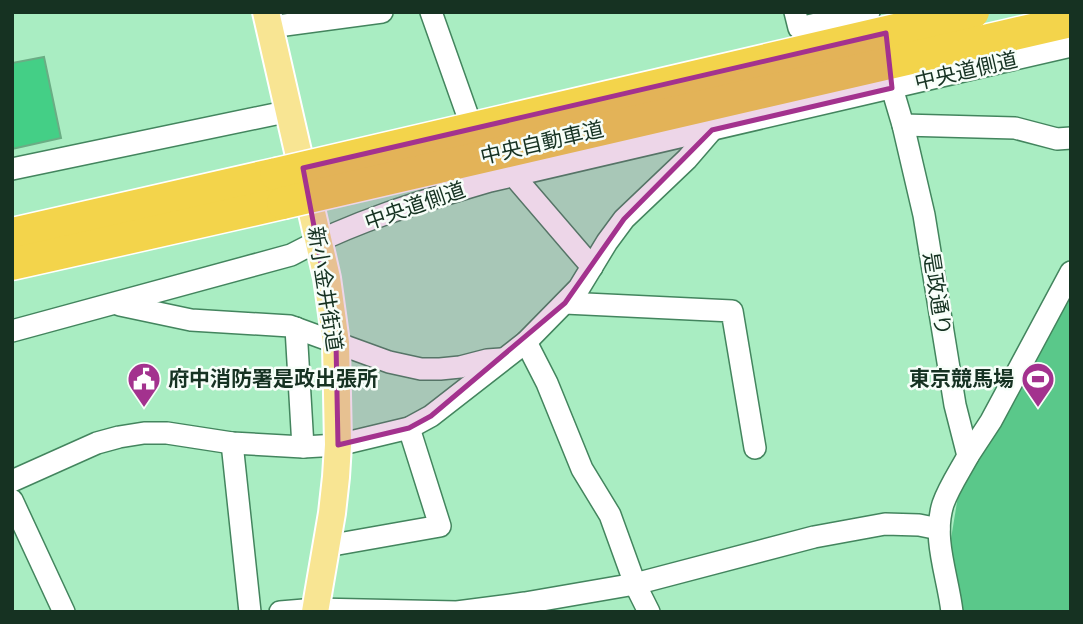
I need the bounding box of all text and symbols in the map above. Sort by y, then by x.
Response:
street label: 中央道側道 [912,46,1020,94]
street label: 中央自動車道 [477,115,606,168]
street label: 中央道側道 [361,176,468,233]
street label: 新小金井街道 [304,225,349,353]
street label: 是政通り [920,250,957,337]
public building icon: 府中消防署是政出張所 [125,360,163,409]
sports icon: 東京競馬場 [1019,360,1057,409]
place label: 府中消防署是政出張所 [168,365,378,390]
place label: 東京競馬場 [909,365,1014,390]

